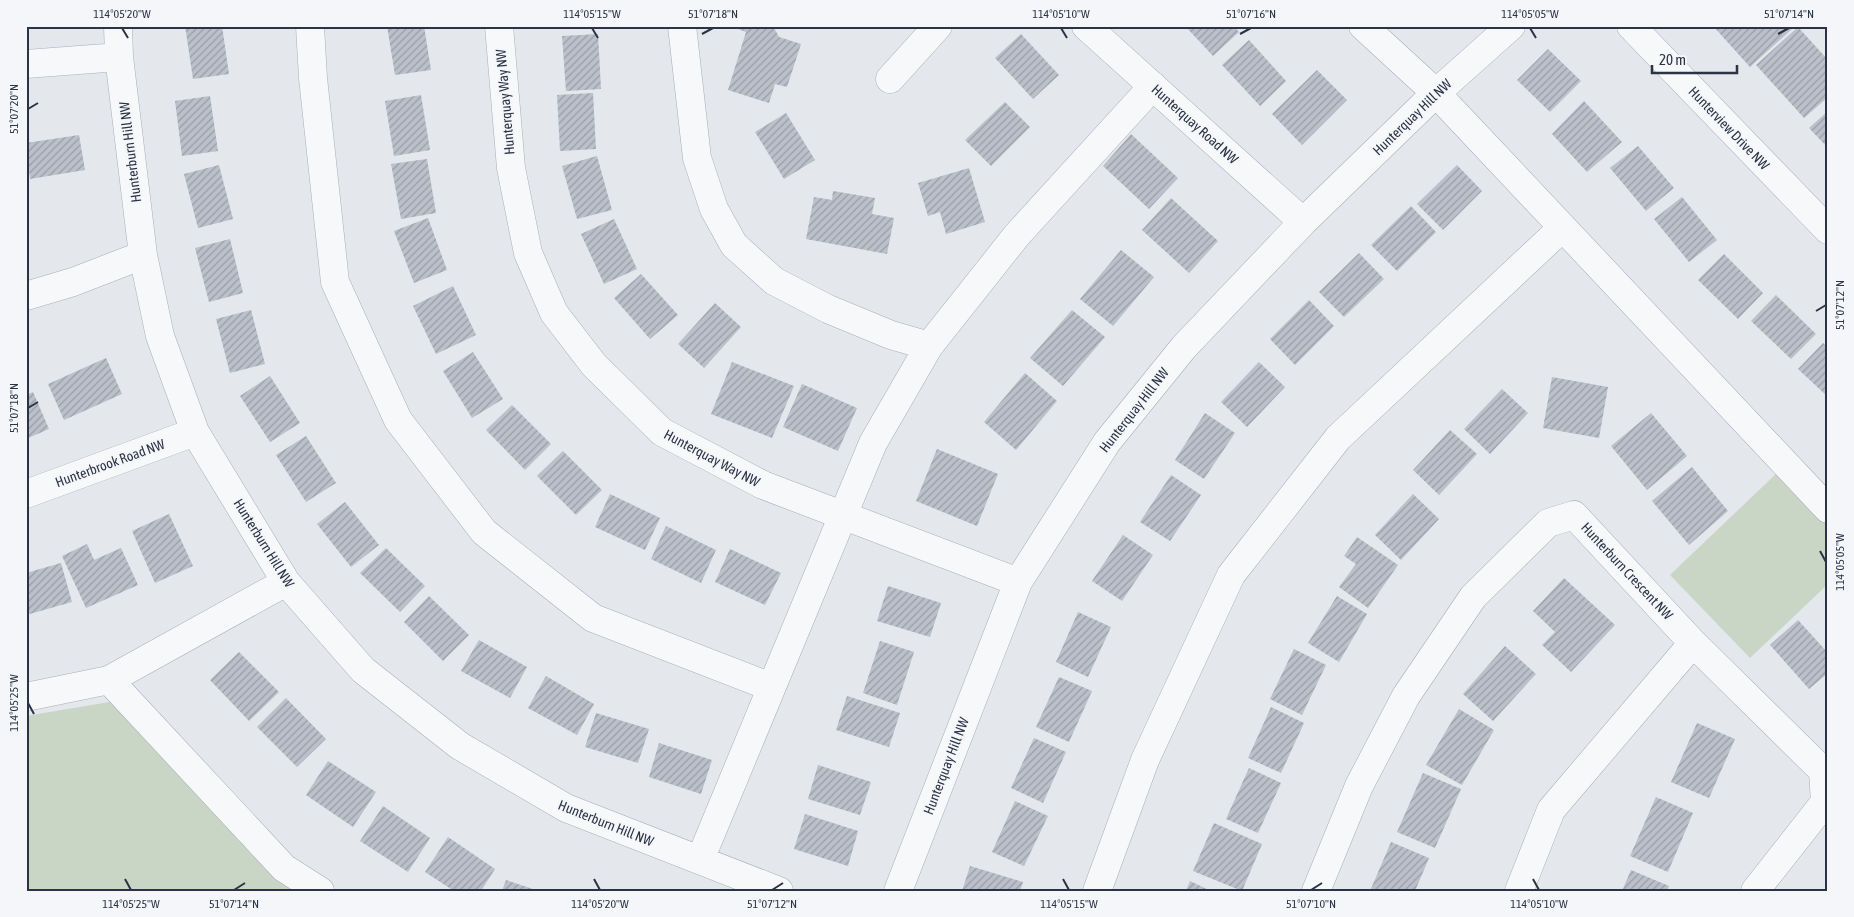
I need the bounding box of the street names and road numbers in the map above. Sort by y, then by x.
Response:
street label: Hunterquay Way NW [492,48,518,155]
street label: Hunterquay Hill NW [1369,75,1455,158]
street label: Hunterquay Road NW [1149,81,1242,168]
street label: Hunterview Drive NW [1685,83,1773,173]
street label: Hunterburn Hill NW [116,100,144,203]
street label: Hunterquay Hill NW [1096,364,1172,455]
street label: Hunterquay Way NW [661,426,763,490]
street label: Hunterbrook Road NW [53,436,168,490]
street label: Hunterburn Hill NW [230,496,298,591]
street label: Hunterburn Crescent NW [1578,519,1677,623]
street label: Hunterquay Hill NW [920,714,972,817]
street label: Hunterburn Hill NW [556,797,657,850]

